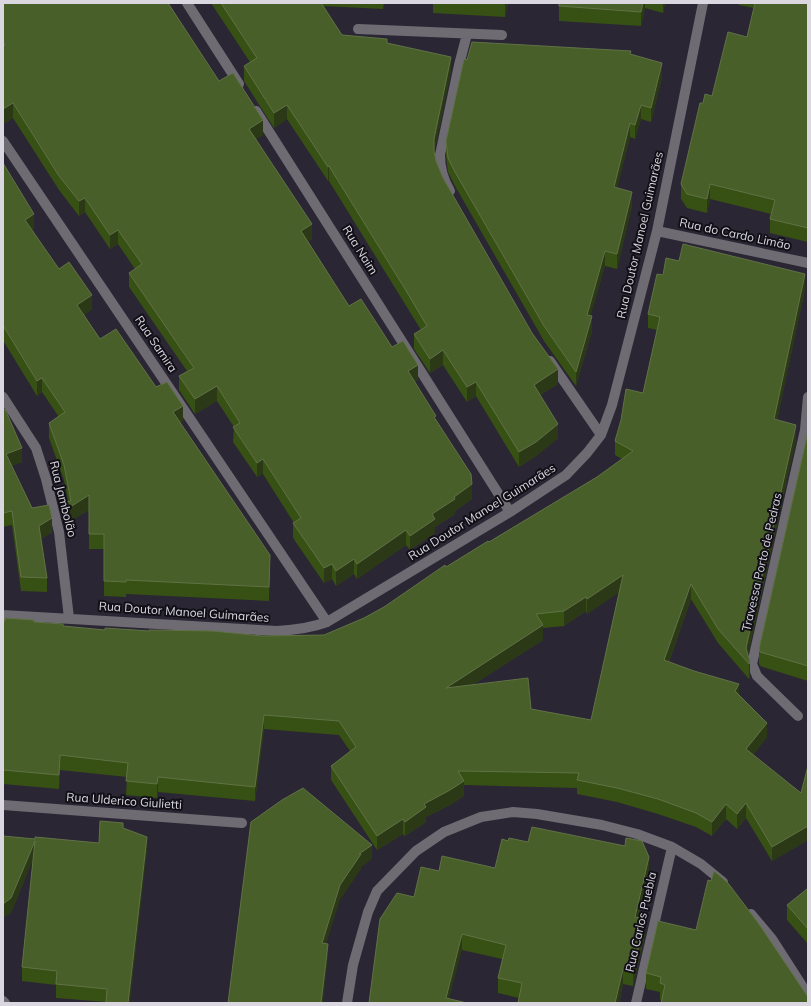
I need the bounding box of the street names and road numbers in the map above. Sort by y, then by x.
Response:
street label: Rua Doutor Manoel Guimarães [613,150,666,320]
street label: Rua do Cardo Limão [678,214,792,253]
street label: Rua Naim [339,222,381,277]
street label: Rua Samira [132,313,181,375]
street label: Rua Jambolão [47,459,80,539]
street label: Rua Doutor Manoel Guimarães [405,460,558,563]
street label: Travessa Porto de Pedras [738,491,785,633]
street label: Rua Doutor Manoel Guimarães [98,598,270,625]
street label: Rua Ulderico Giulietti [66,789,182,812]
street label: Rua Carlos Puebla [622,870,659,973]

